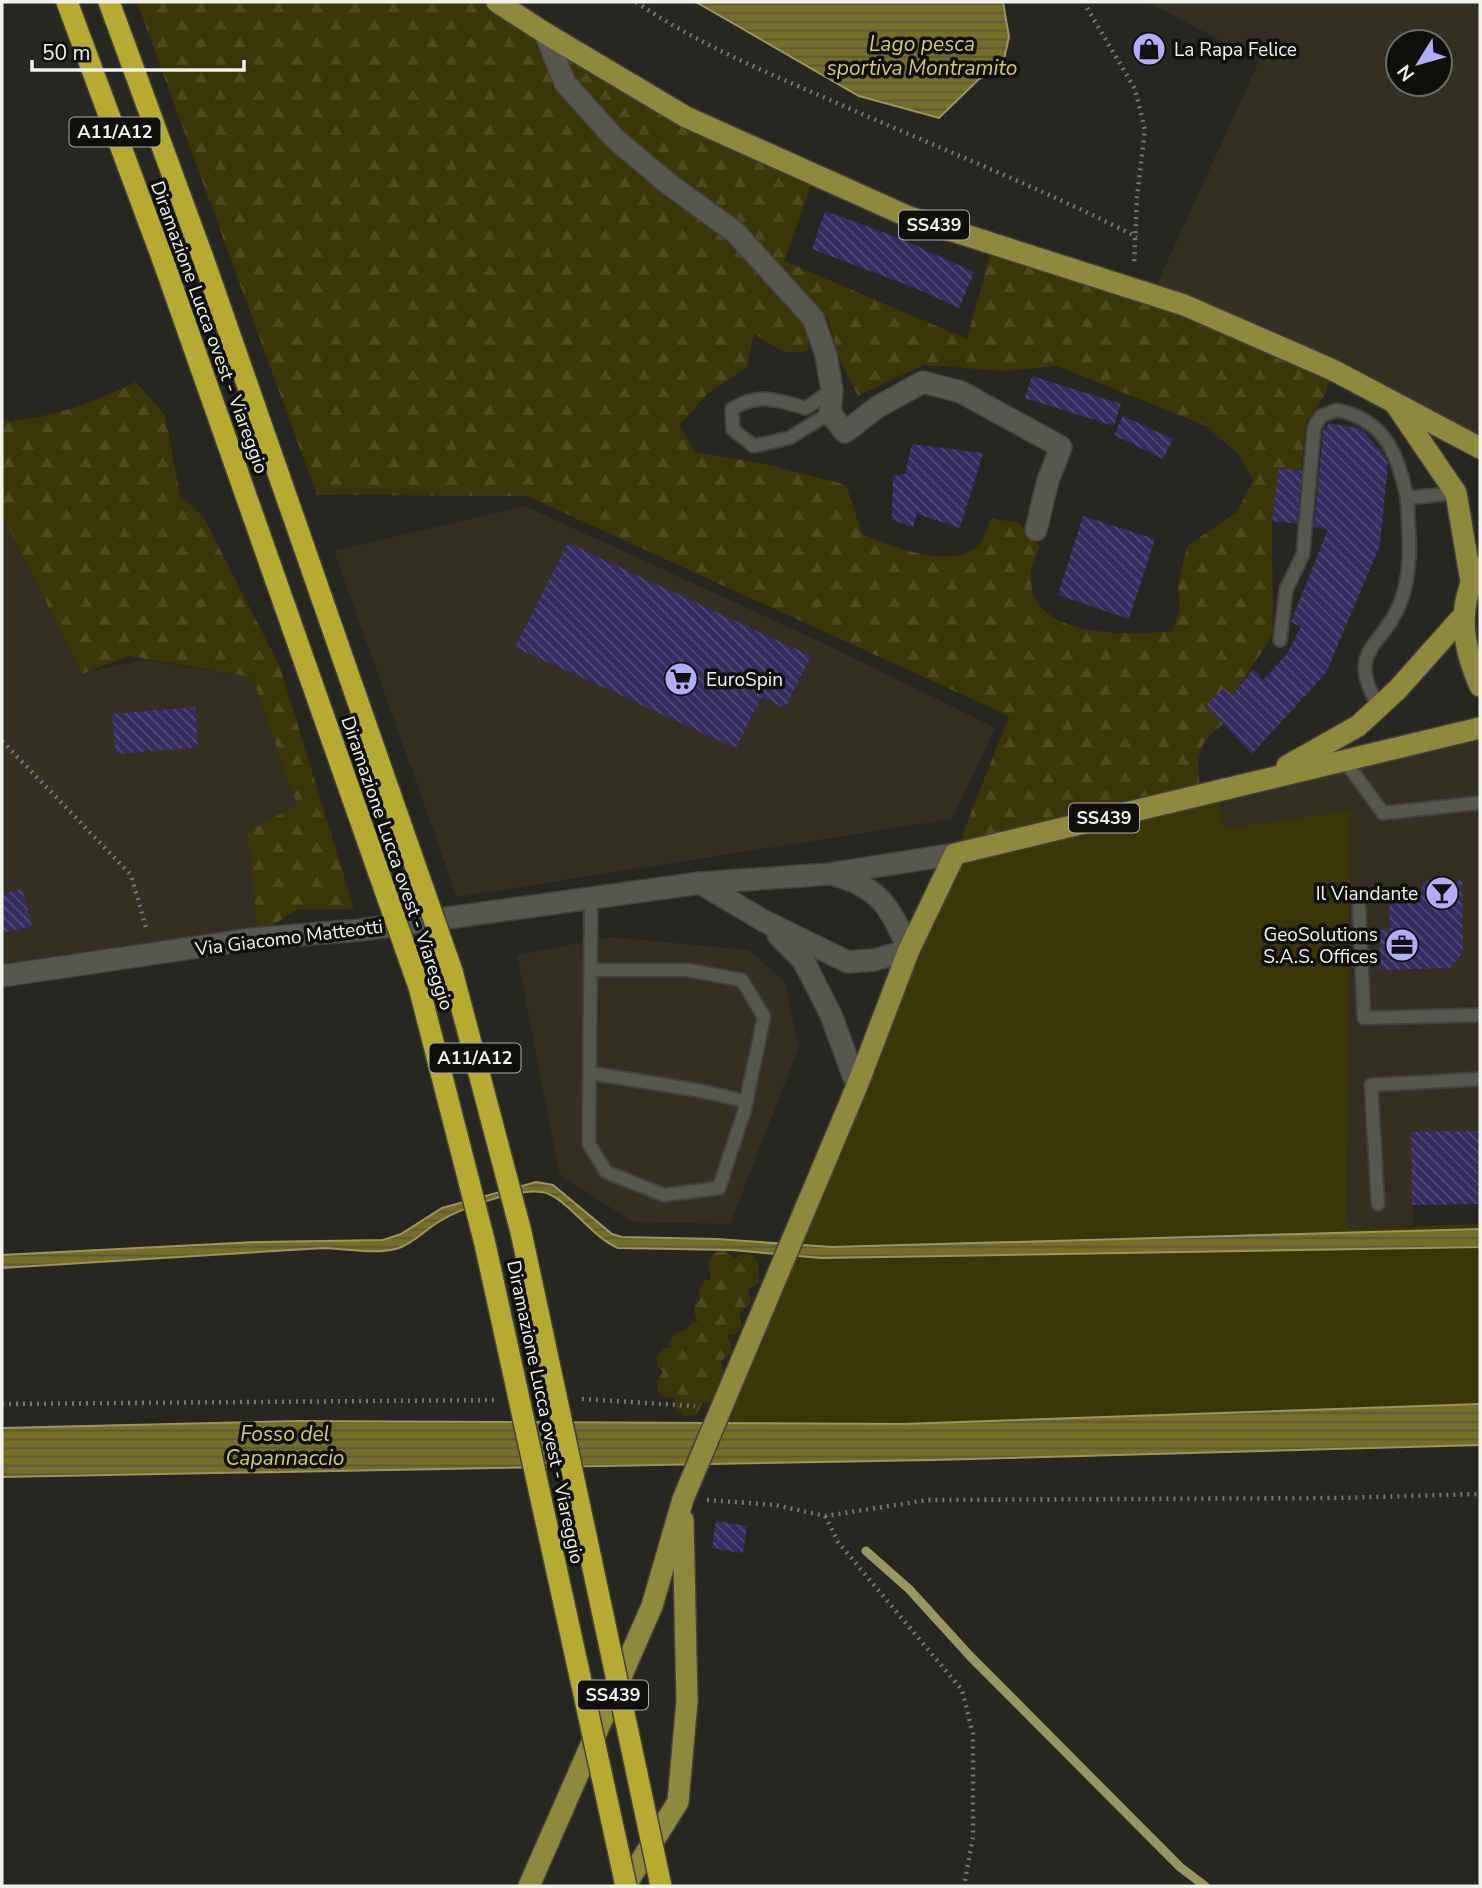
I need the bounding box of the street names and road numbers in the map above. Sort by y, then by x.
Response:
road number: A11/A12 [69,118,160,146]
street label: Diramazione Lucca ovest - Viareggio [144,177,274,477]
road number: SS439 [899,210,969,240]
street label: Diramazione Lucca ovest - Viareggio [334,713,460,1014]
road number: SS439 [1069,804,1139,832]
street label: Via Giacomo Matteotti [193,914,384,963]
road number: A11/A12 [430,1044,520,1072]
street label: Diramazione Lucca ovest - Viareggio [500,1258,590,1566]
road number: SS439 [578,1680,648,1710]

